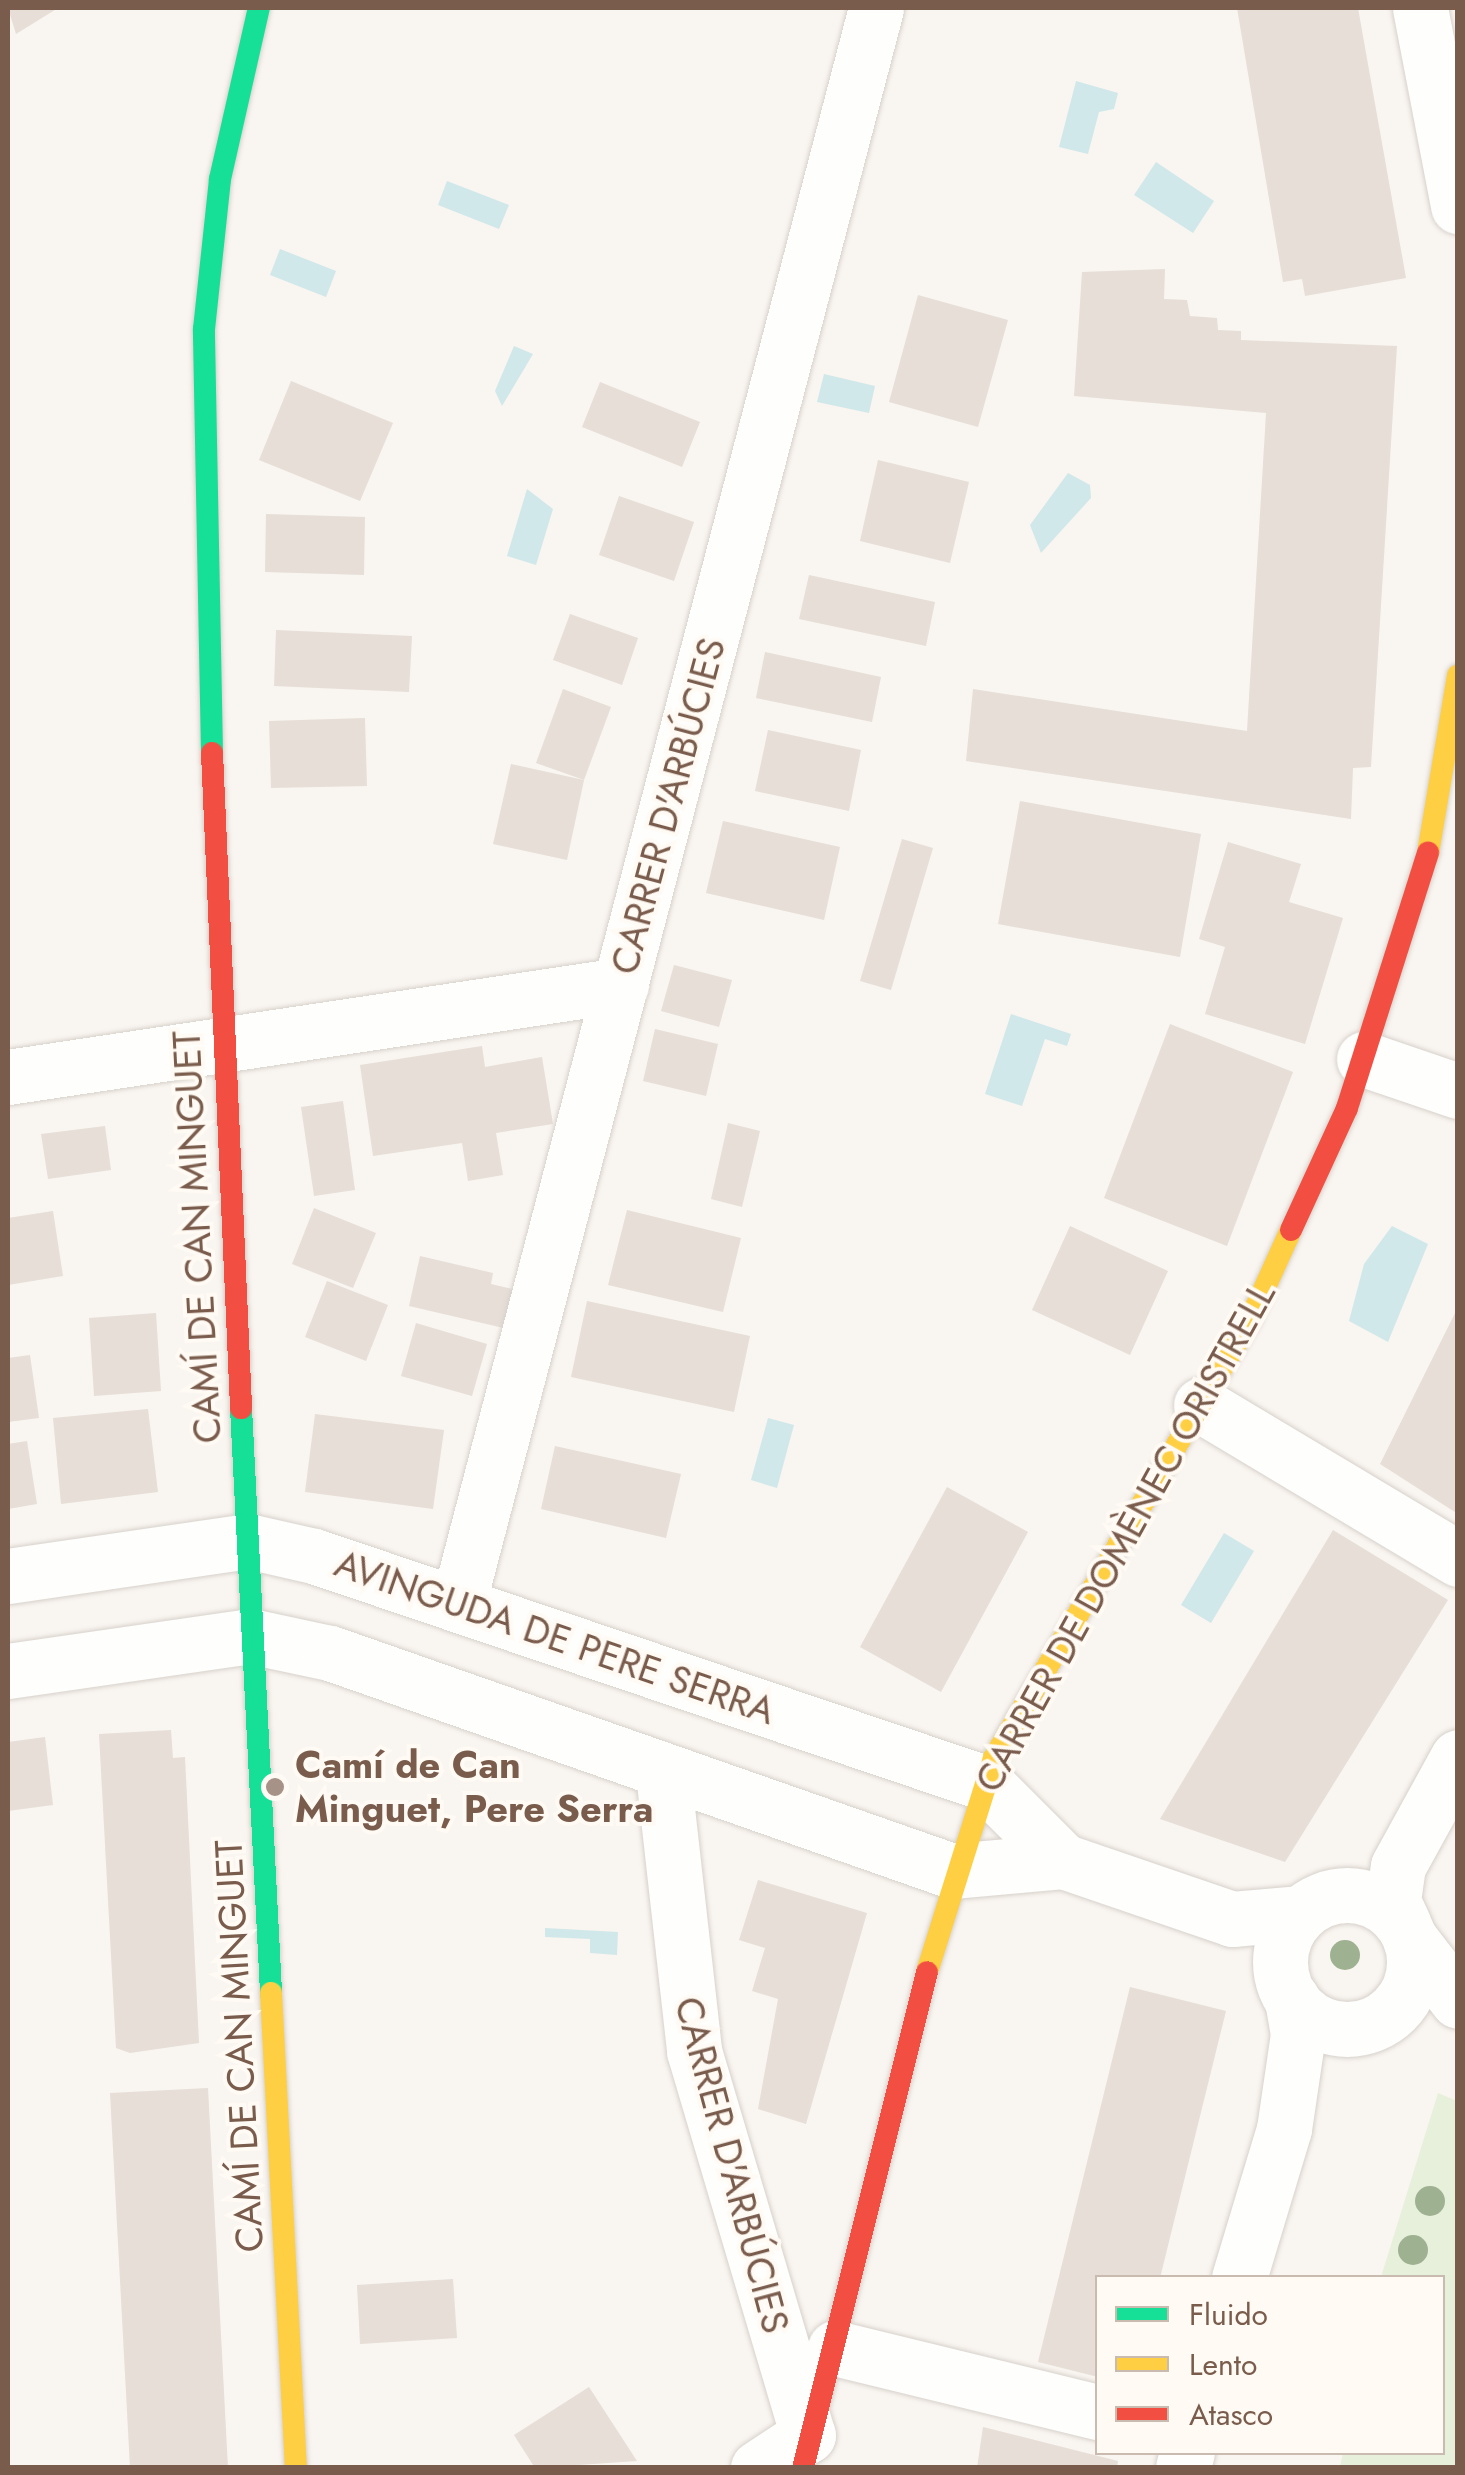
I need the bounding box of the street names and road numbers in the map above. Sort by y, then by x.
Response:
street label: CARRER D'ARBÚCIES [601,633,735,979]
street label: CAMÍ DE CAN MINGUET [163,1030,231,1444]
street label: CARRER DE DOMÈNEC ORISTRELL [966,1274,1284,1800]
street label: AVINGUDA DE PERE SERRA [329,1540,781,1734]
street label: CAMÍ DE CAN MINGUET [205,1839,273,2253]
street label: CARRER D'ARBÚCIES [665,1992,799,2338]

